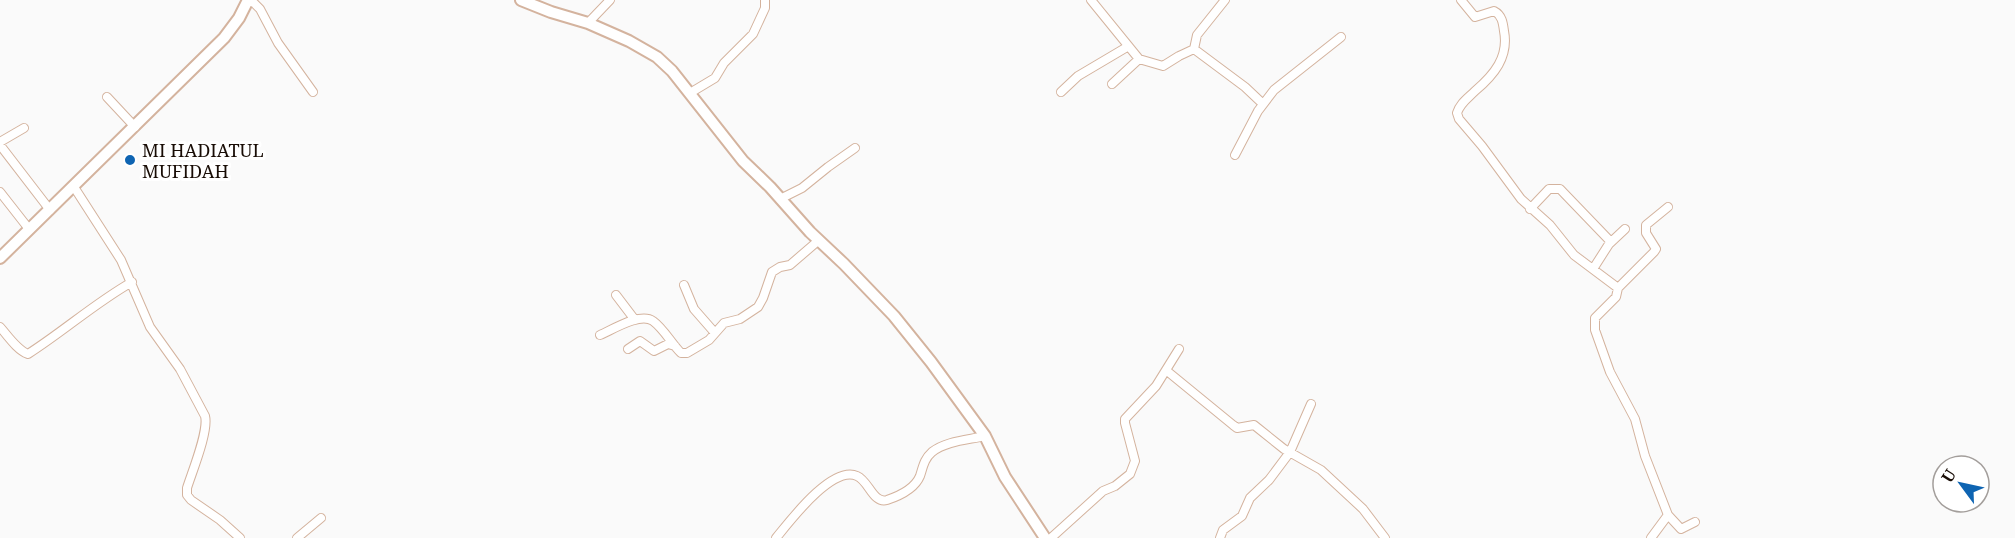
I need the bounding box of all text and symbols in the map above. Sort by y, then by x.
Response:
place label: MI HADIATUL MUFIDAH [142,138,264,183]
marker: MI HADIATUL MUFIDAH [123,153,137,167]
north arrow [1931,454,1991,514]
text: U [1936,465,1961,487]

